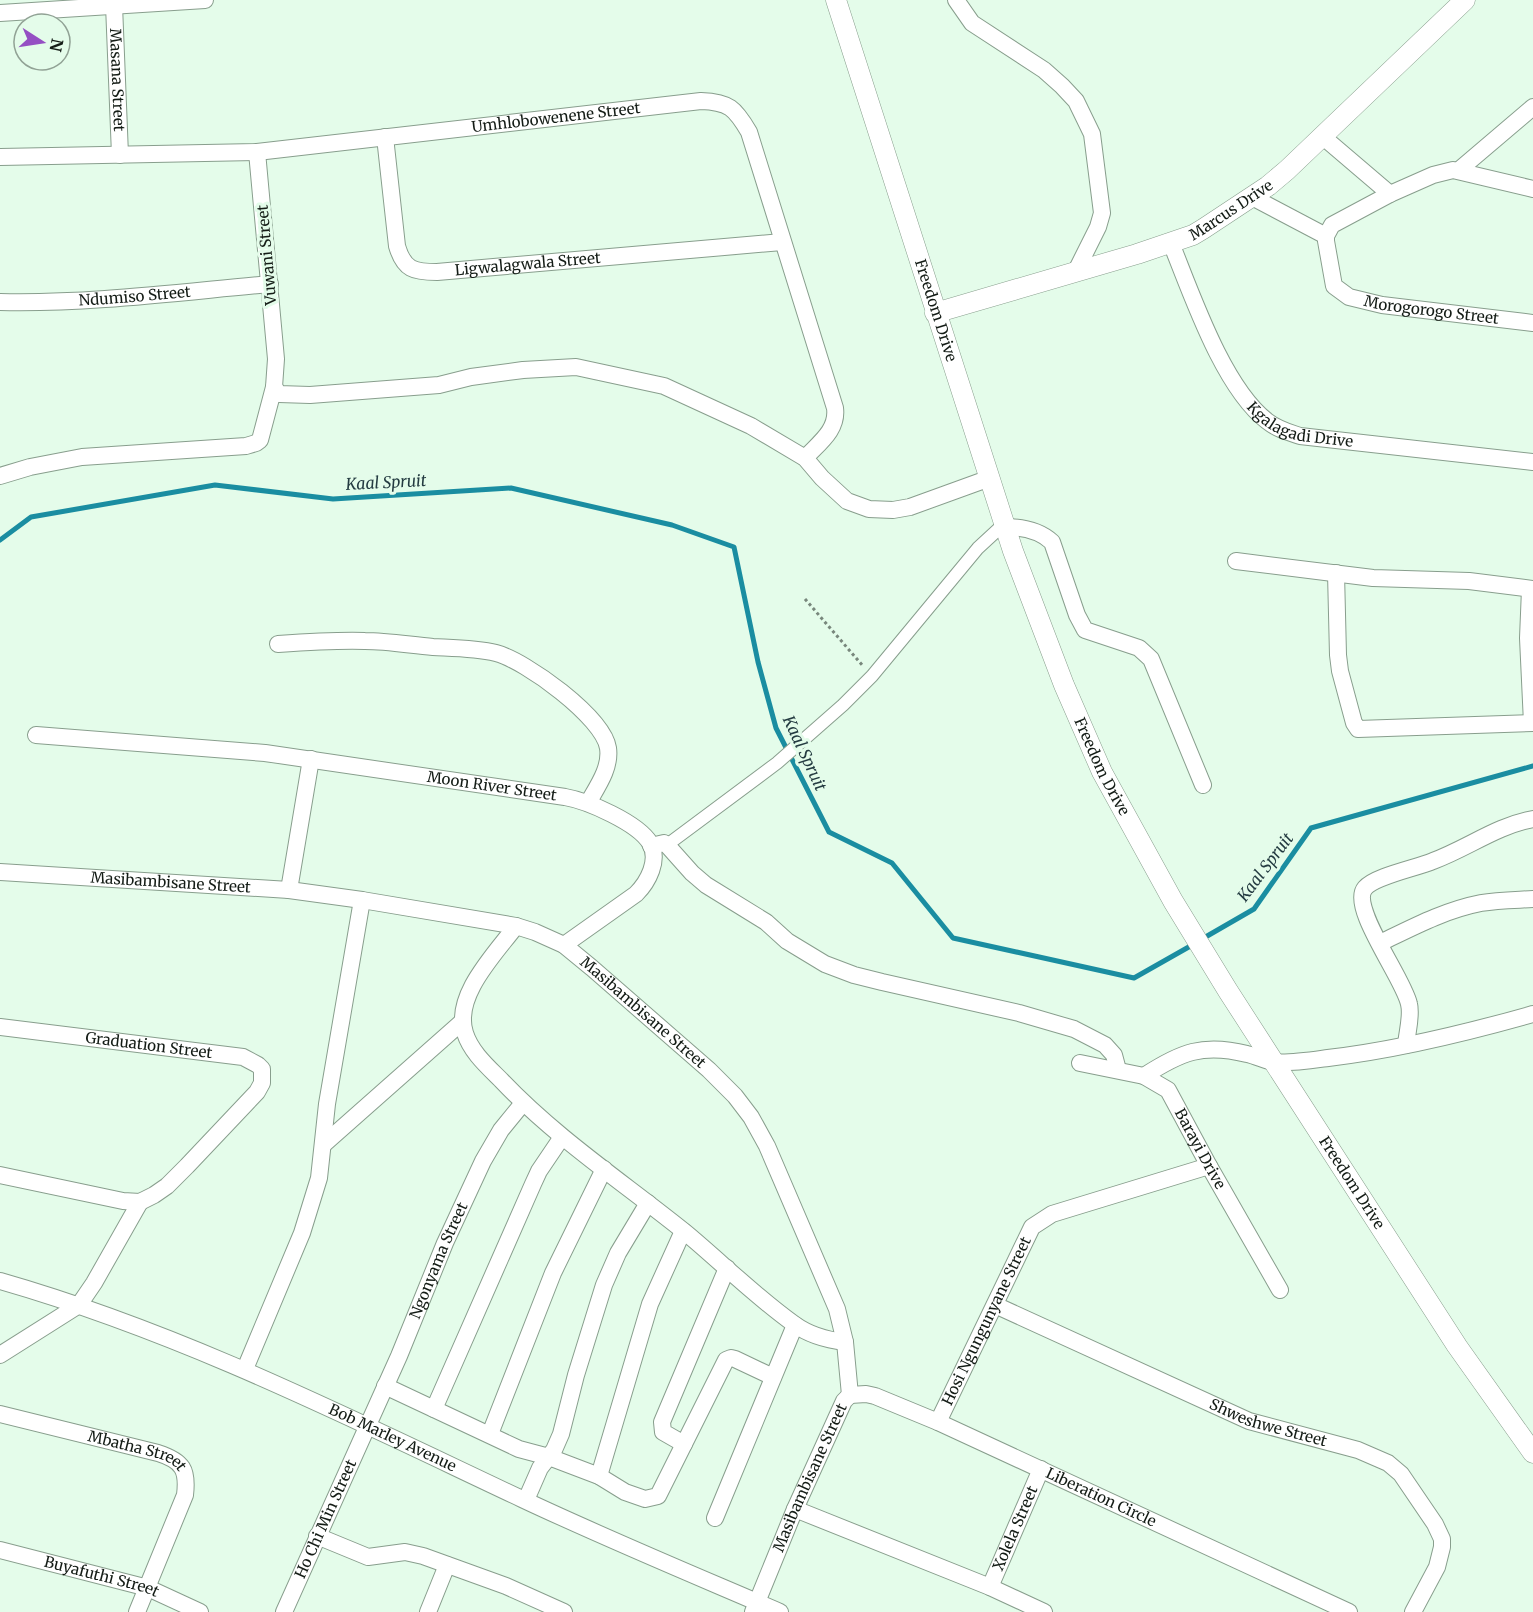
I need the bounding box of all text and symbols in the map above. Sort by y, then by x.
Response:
north arrow [12,12,72,72]
street label: Masana Street [106,28,129,132]
text: N [46,37,68,54]
street label: Umhlobowenene Street [471,98,641,136]
street label: Marcus Drive [1186,175,1276,244]
street label: Vuwani Street [253,204,280,307]
street label: Ligwalagwala Street [454,248,602,279]
street label: Freedom Drive [911,257,962,364]
street label: Ndumiso Street [78,282,192,310]
street label: Morogorogo Street [1362,291,1500,328]
street label: Kgalagadi Drive [1243,397,1354,451]
water label: Kaal Spruit [344,470,427,494]
water label: Kaal Spruit [778,711,831,794]
street label: Freedom Drive [1070,715,1134,819]
street label: Moon River Street [426,767,558,805]
water label: Kaal Spruit [1232,828,1297,906]
street label: Masibambisane Street [90,868,252,897]
street label: Masibambisane Street [577,952,710,1072]
street label: Graduation Street [84,1028,214,1062]
street label: Barayi Drive [1171,1105,1230,1192]
street label: Freedom Drive [1315,1133,1389,1233]
street label: Ngonyama Street [405,1199,472,1321]
street label: Hosi Ngungunyane Street [937,1233,1035,1408]
street label: Shweshwe Street [1206,1394,1329,1450]
street label: Bob Marley Avenue [326,1399,460,1476]
street label: Masibambisane Street [769,1400,851,1555]
street label: Mbatha Street [86,1426,191,1474]
street label: Ho Chi Min Street [290,1456,360,1581]
street label: Liberation Circle [1043,1463,1160,1531]
street label: Xolela Street [988,1483,1042,1573]
street label: Buyafuthi Street [42,1552,162,1601]

